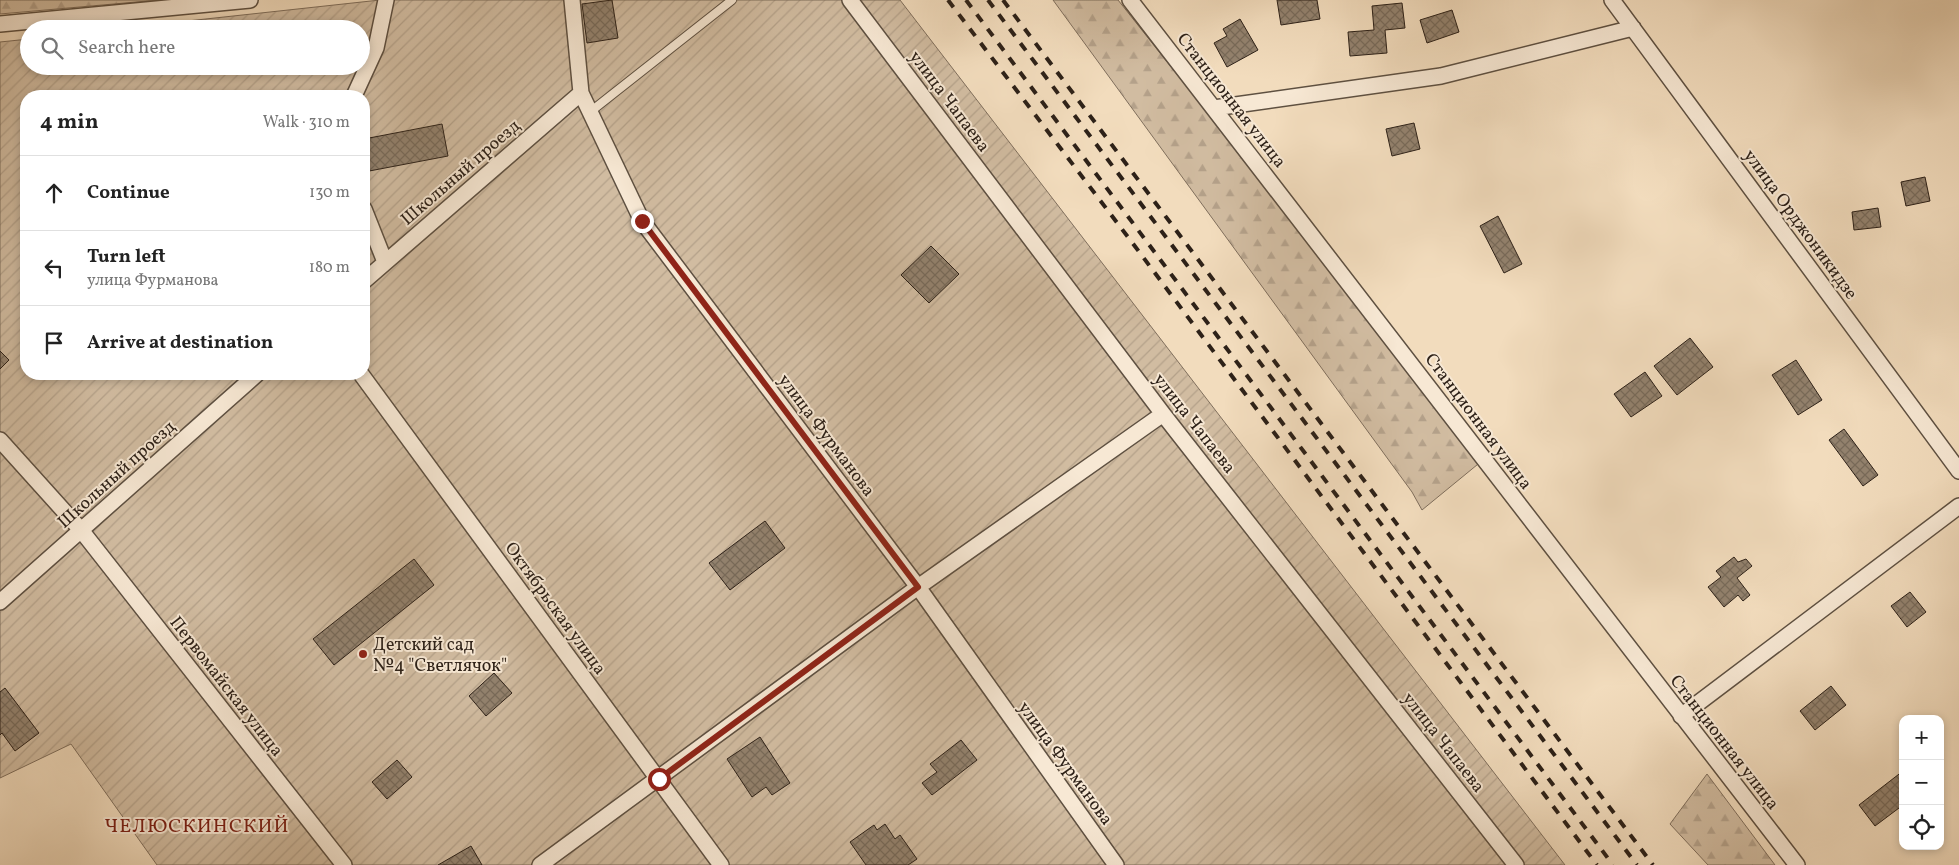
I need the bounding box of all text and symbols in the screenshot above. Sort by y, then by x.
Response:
search box [20,20,370,75]
street label: Станционная улица [1170,28,1292,174]
icon: search [38,34,66,62]
text: Search here [78,35,175,61]
street label: улица Чапаева [902,46,995,158]
text: 4 min [40,108,99,137]
text: Walk · 310 m [263,112,350,134]
street label: Школьный проезд [396,114,526,232]
street label: улица Орджоникидзе [1737,145,1863,305]
icon: ahead [40,179,68,207]
text: Continue [87,180,170,206]
text: 130 m [309,182,350,204]
route end [631,210,654,233]
text: Turn left [87,244,166,270]
icon: left [40,254,68,282]
text: 180 m [309,257,350,279]
text: улица Фурманова [87,270,218,292]
icon: arrive [40,329,68,357]
text: Arrive at destination [87,330,273,356]
street label: Станционная улица [1418,348,1538,495]
street label: улица Чапаева [1147,368,1241,479]
street label: улица Фурманова [771,369,880,503]
street label: Школьный проезд [53,415,181,535]
street label: Октябрьская улица [498,537,612,681]
street label: Первомайская улица [163,611,289,762]
place label: Детский сад №4 "Светлячок" [373,633,507,679]
marker: Детский сад №4 "Светлячок" [357,648,369,660]
street label: Станционная улица [1663,670,1785,816]
street label: улица Чапаева [1396,687,1490,798]
street label: улица Фурманова [1011,697,1118,831]
map controls [1899,715,1944,850]
button: + [1899,715,1944,760]
button: − [1899,760,1944,805]
route start [648,768,671,791]
button: locate [1899,805,1944,850]
district label: ЧЕЛЮСКИНСКИЙ [104,813,290,841]

